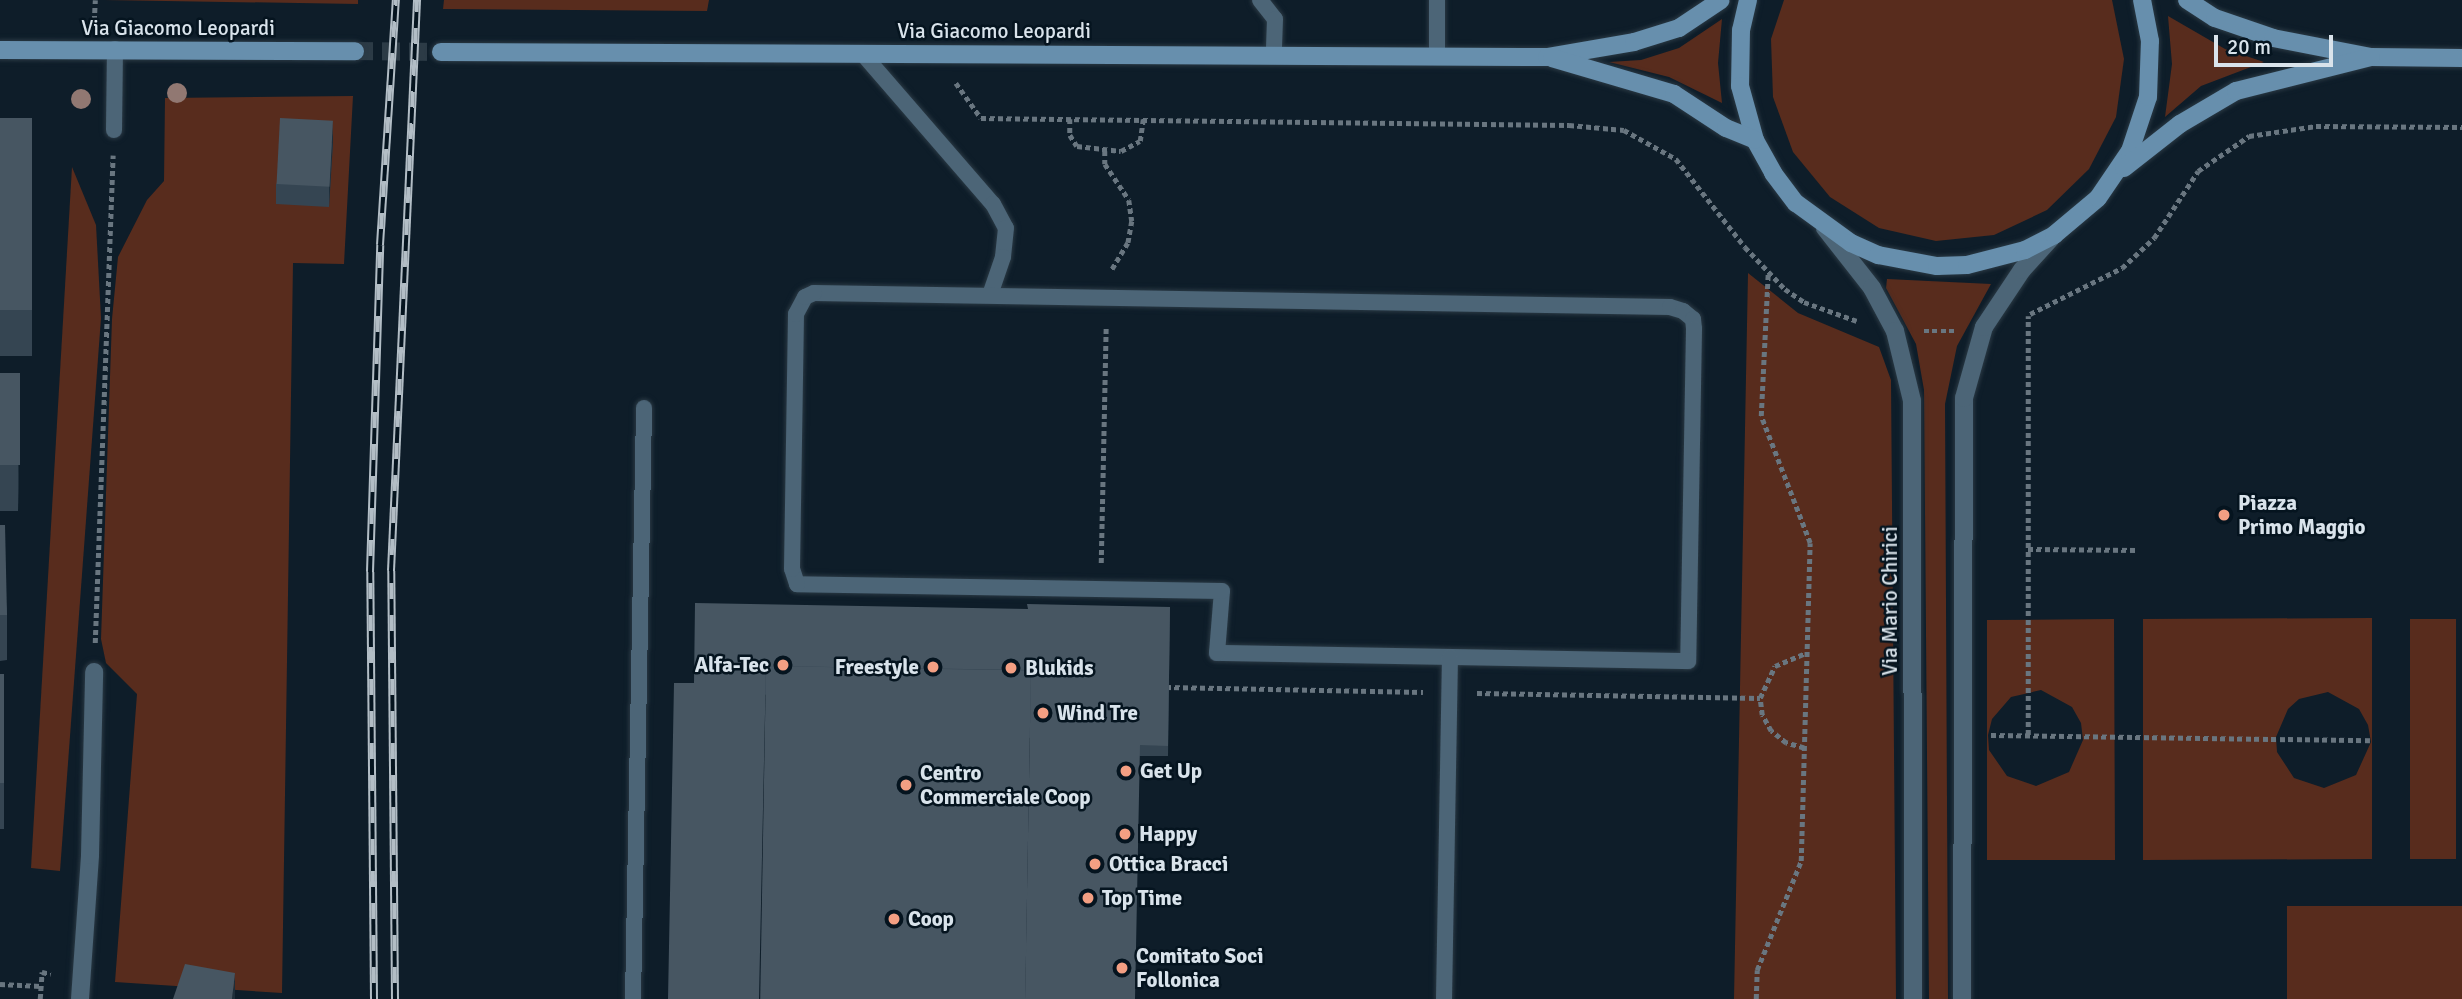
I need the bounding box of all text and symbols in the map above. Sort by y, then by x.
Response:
street label: Via Giacomo Leopardi [81,15,275,41]
street label: Via Giacomo Leopardi [897,18,1091,44]
scale bar [2217,21,2336,65]
text: 20 m [2227,34,2271,60]
place label: Piazza Primo Maggio [2238,490,2366,540]
marker: Piazza Primo Maggio [2216,507,2232,523]
street label: Via Mario Chirici [1877,526,1903,676]
place label: Alfa-Tec [695,652,769,678]
place label: Freestyle [835,654,919,680]
place label: Blukids [1025,655,1093,681]
marker: Alfa-Tec [775,657,791,673]
marker: Freestyle [925,659,941,675]
marker: Blukids [1003,660,1019,676]
place label: Wind Tre [1057,700,1138,726]
marker: Wind Tre [1035,705,1051,721]
place label: Get Up [1140,758,1202,784]
place label: Centro Commerciale Coop [920,760,1091,810]
marker: Get Up [1118,763,1134,779]
marker: Centro Commerciale Coop [898,777,914,793]
place label: Happy [1139,821,1197,847]
marker: Happy [1117,826,1133,842]
place label: Ottica Bracci [1109,851,1228,877]
marker: Ottica Bracci [1087,856,1103,872]
place label: Top Time [1102,885,1182,911]
marker: Top Time [1080,890,1096,906]
place label: Coop [908,906,954,932]
marker: Coop [886,911,902,927]
place label: Comitato Soci Follonica [1136,943,1264,993]
marker: Comitato Soci Follonica [1114,960,1130,976]

